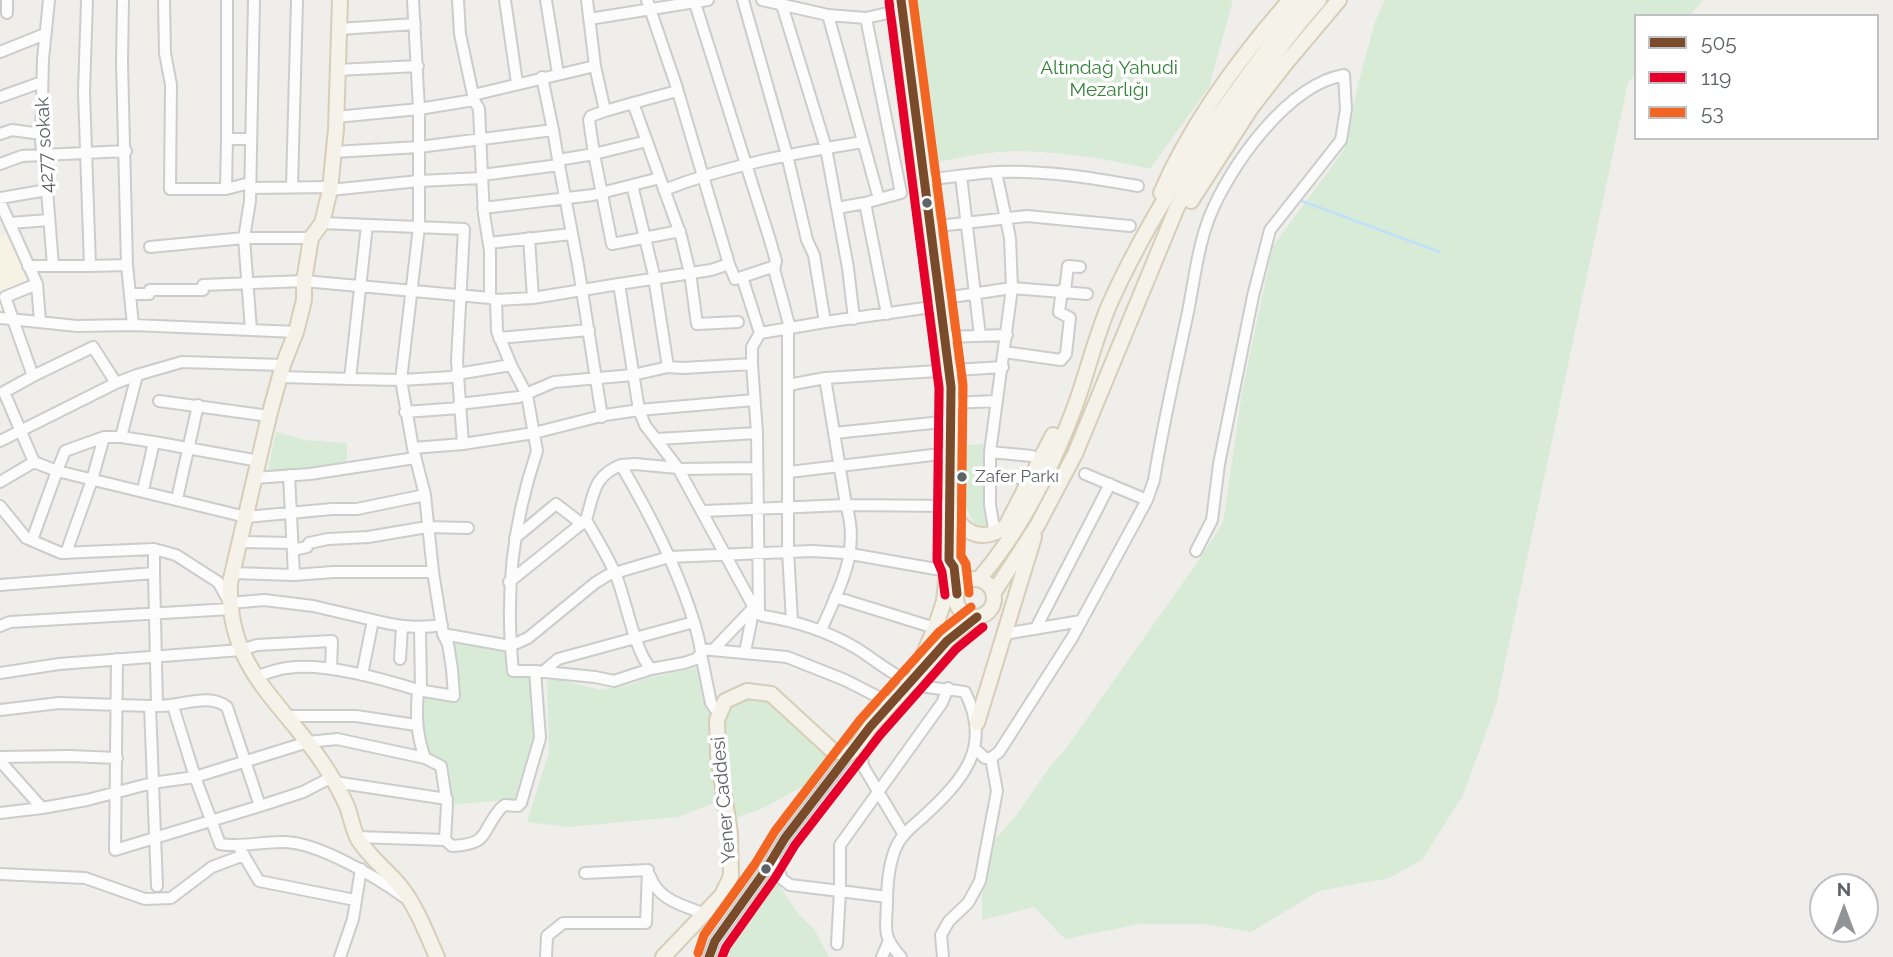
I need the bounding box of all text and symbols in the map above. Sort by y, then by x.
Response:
legend [1634,14,1879,140]
text: 505 [1701,30,1737,55]
park label: Altındağ Yahudi Mezarlığı [1040,57,1178,101]
text: 119 [1701,65,1731,90]
street label: 4277 sokak [31,96,59,194]
text: 53 [1701,100,1724,125]
unlabelled marker [920,196,934,210]
place label: Zafer Parkı [975,467,1059,487]
marker: Zafer Parkı [955,470,969,484]
street label: Yener Caddesi [707,736,741,864]
unlabelled marker [759,862,773,876]
north arrow [1809,873,1879,943]
text: N [1837,878,1851,900]

